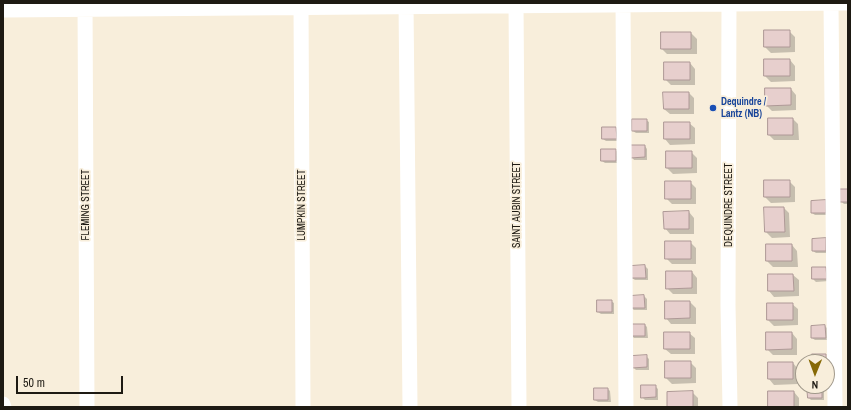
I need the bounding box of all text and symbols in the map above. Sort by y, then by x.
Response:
place label: Dequindre / Lantz (NB) [721,96,766,120]
marker: Dequindre / Lantz (NB) [708,103,718,113]
street label: SAINT AUBIN STREET [511,162,523,248]
street label: DEQUINDRE STREET [723,163,735,247]
street label: FLEMING STREET [80,169,92,241]
street label: LUMPKIN STREET [296,169,308,241]
north arrow [795,354,835,394]
scale bar [18,368,125,394]
text: 50 m [23,375,45,391]
text: N [811,378,818,392]

